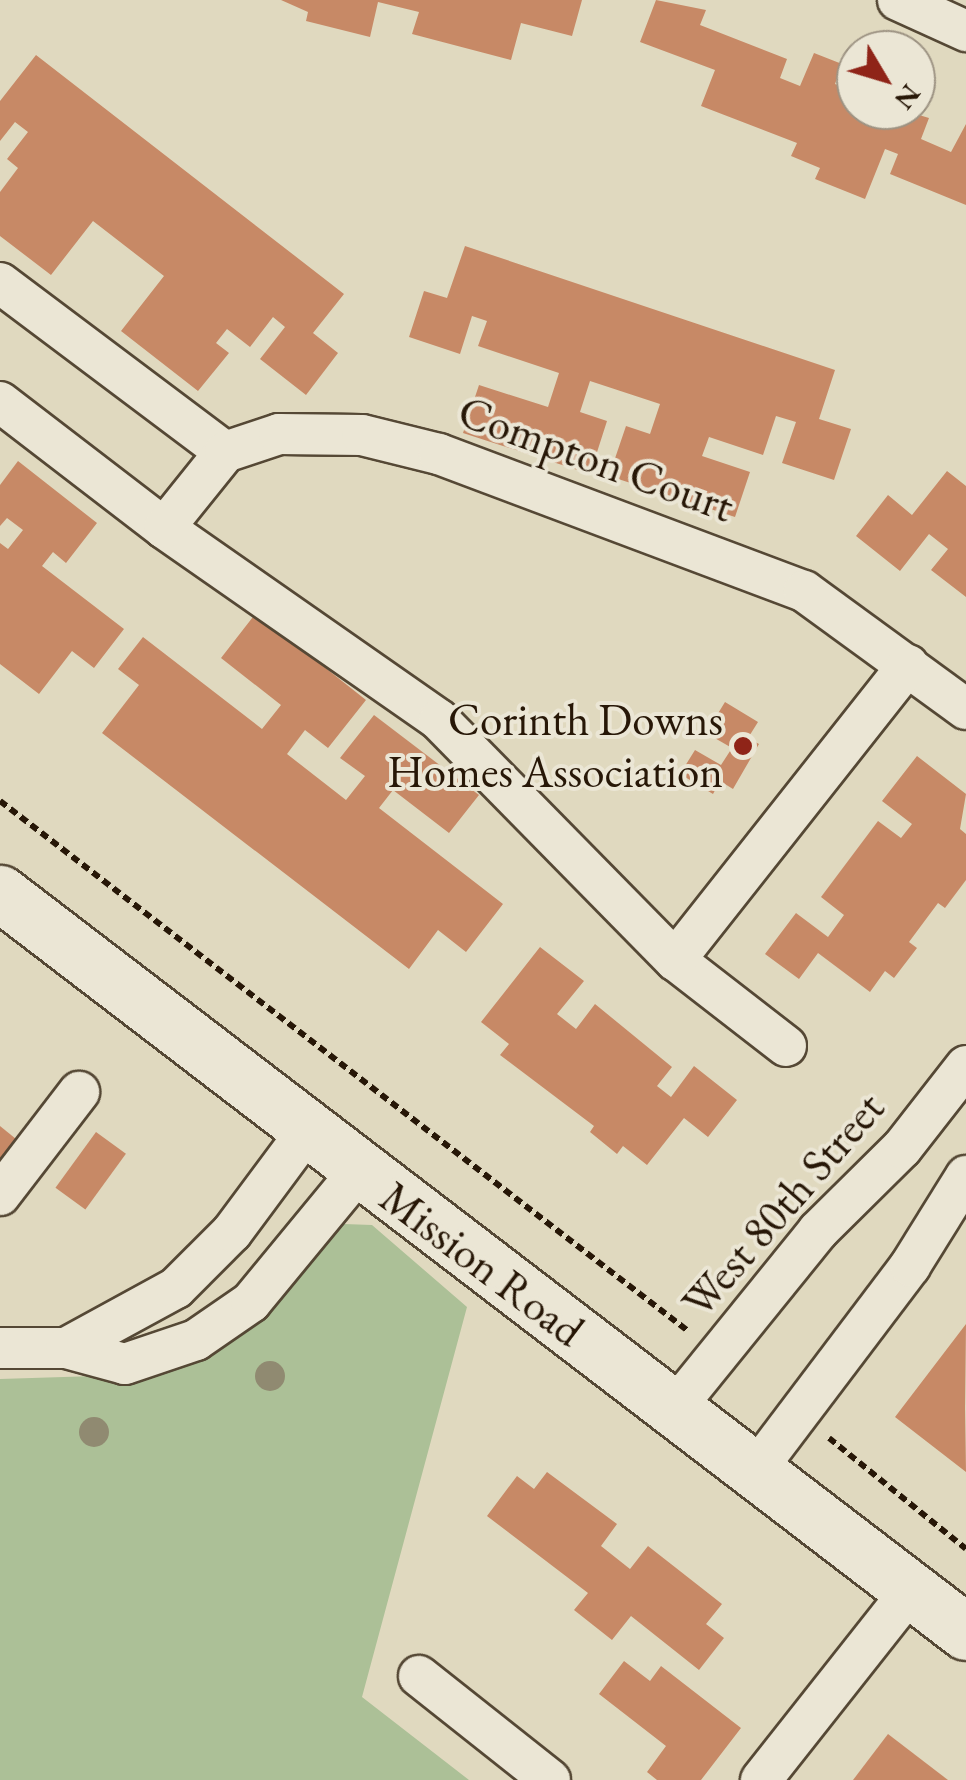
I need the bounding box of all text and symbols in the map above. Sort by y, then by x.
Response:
north arrow [836,30,936,130]
text: N [887,77,929,117]
street label: Compton Court [451,384,741,534]
place label: Corinth Downs Homes Association [387,693,723,799]
marker: Corinth Downs Homes Association [732,735,754,757]
street label: West 80th Street [671,1082,895,1328]
street label: Mission Road [370,1170,594,1358]

